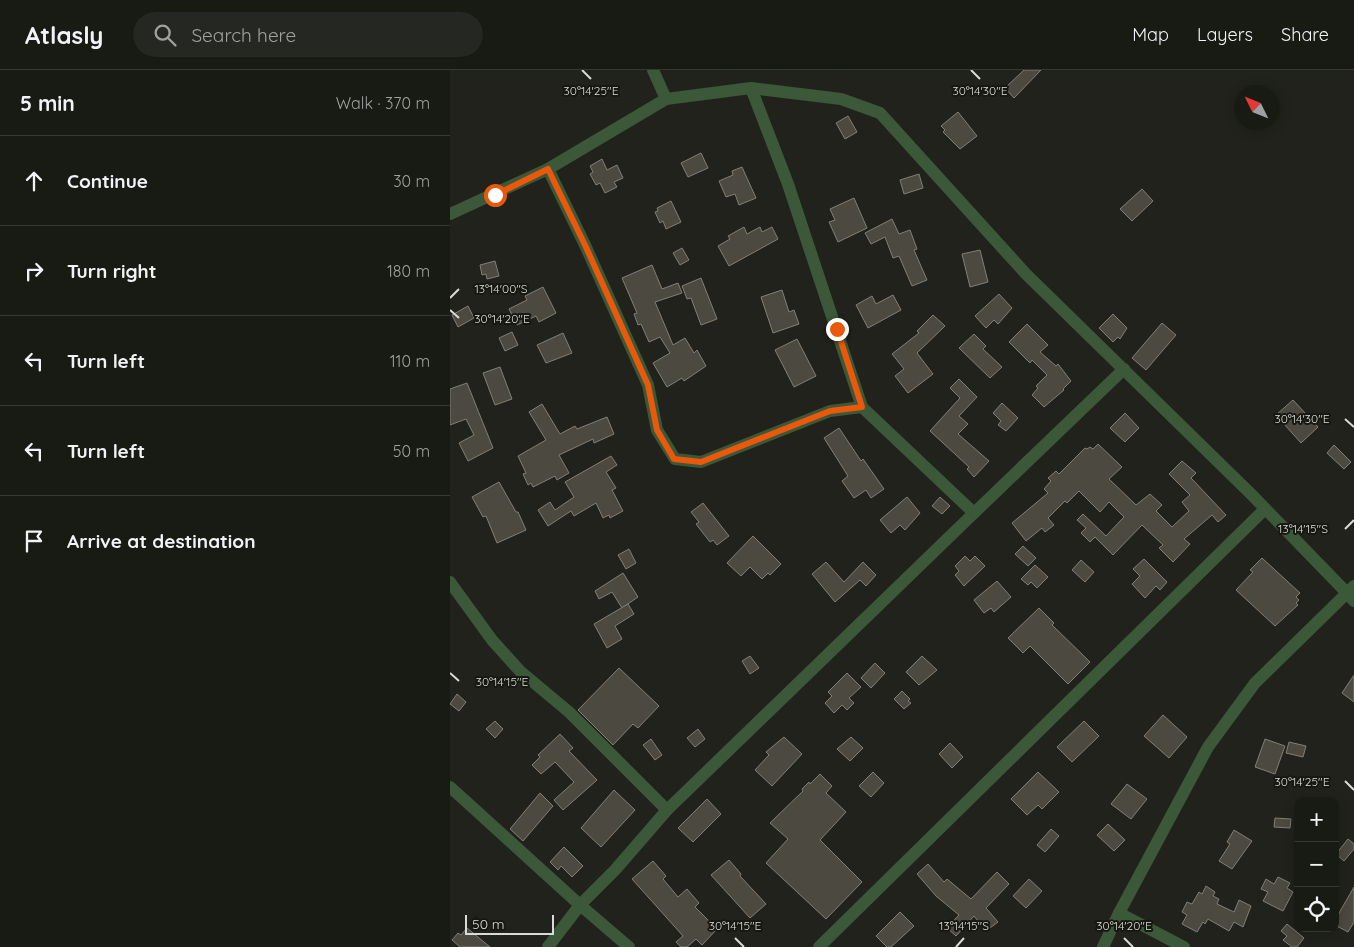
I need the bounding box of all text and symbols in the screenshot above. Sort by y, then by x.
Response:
search box [133,12,483,57]
text: Atlasly [25,20,103,50]
icon: search [151,21,179,49]
text: Search here [191,23,296,47]
text: Map [1132,23,1169,46]
text: Layers [1197,23,1253,46]
text: Share [1281,23,1329,46]
text: 30°14'25"E [564,83,619,98]
text: 30°14'30"E [952,83,1008,98]
north arrow [1234,85,1279,130]
text: 5 min [20,90,75,116]
text: Walk · 370 m [336,93,430,113]
icon: ahead [20,167,48,195]
text: Continue [67,169,148,193]
text: 30 m [393,171,430,191]
route start [484,184,507,207]
icon: right [20,257,48,285]
text: Turn right [67,259,156,283]
text: 180 m [387,261,430,281]
text: 13°14'00"S [474,281,528,296]
text: 30°14'20"E [474,311,530,326]
route end [826,318,849,341]
icon: left [20,347,48,375]
text: Turn left [67,349,145,373]
text: 110 m [390,351,430,371]
text: 30°14'30"E [1274,411,1330,426]
icon: left [20,437,48,465]
text: Turn left [67,439,145,463]
text: 50 m [393,441,430,461]
text: 13°14'15"S [1278,521,1328,536]
icon: arrive [20,527,48,555]
text: Arrive at destination [67,529,256,553]
text: 30°14'15"E [476,674,529,689]
text: 30°14'25"E [1275,774,1330,789]
map controls [1294,797,1339,932]
button: + [1294,797,1339,842]
button: − [1294,842,1339,887]
button: locate [1294,887,1339,932]
scale bar [465,912,554,935]
text: 50 m [472,915,505,933]
text: 30°14'15"E [709,918,762,933]
text: 13°14'15"S [939,918,989,933]
text: 30°14'20"E [1096,918,1152,933]

